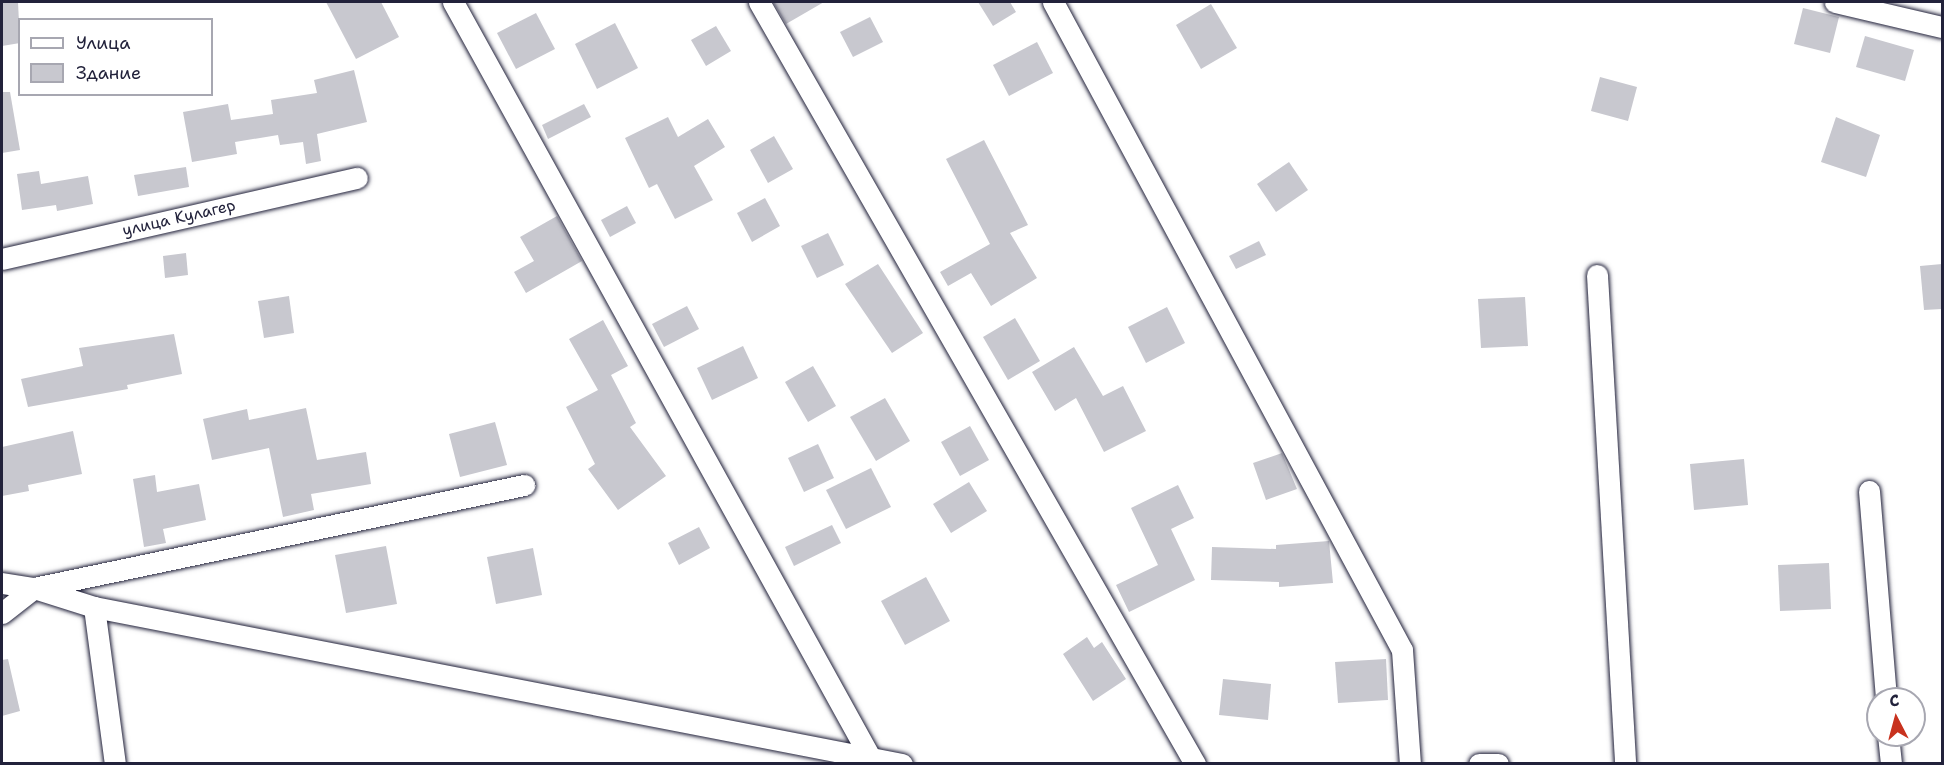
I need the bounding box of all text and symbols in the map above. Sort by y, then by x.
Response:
legend [18,18,213,96]
text: Улица [76,31,130,55]
text: Здание [76,61,141,85]
street label: улица Кулагер [121,196,237,240]
north arrow [1866,687,1926,747]
text: С [1888,690,1900,712]

